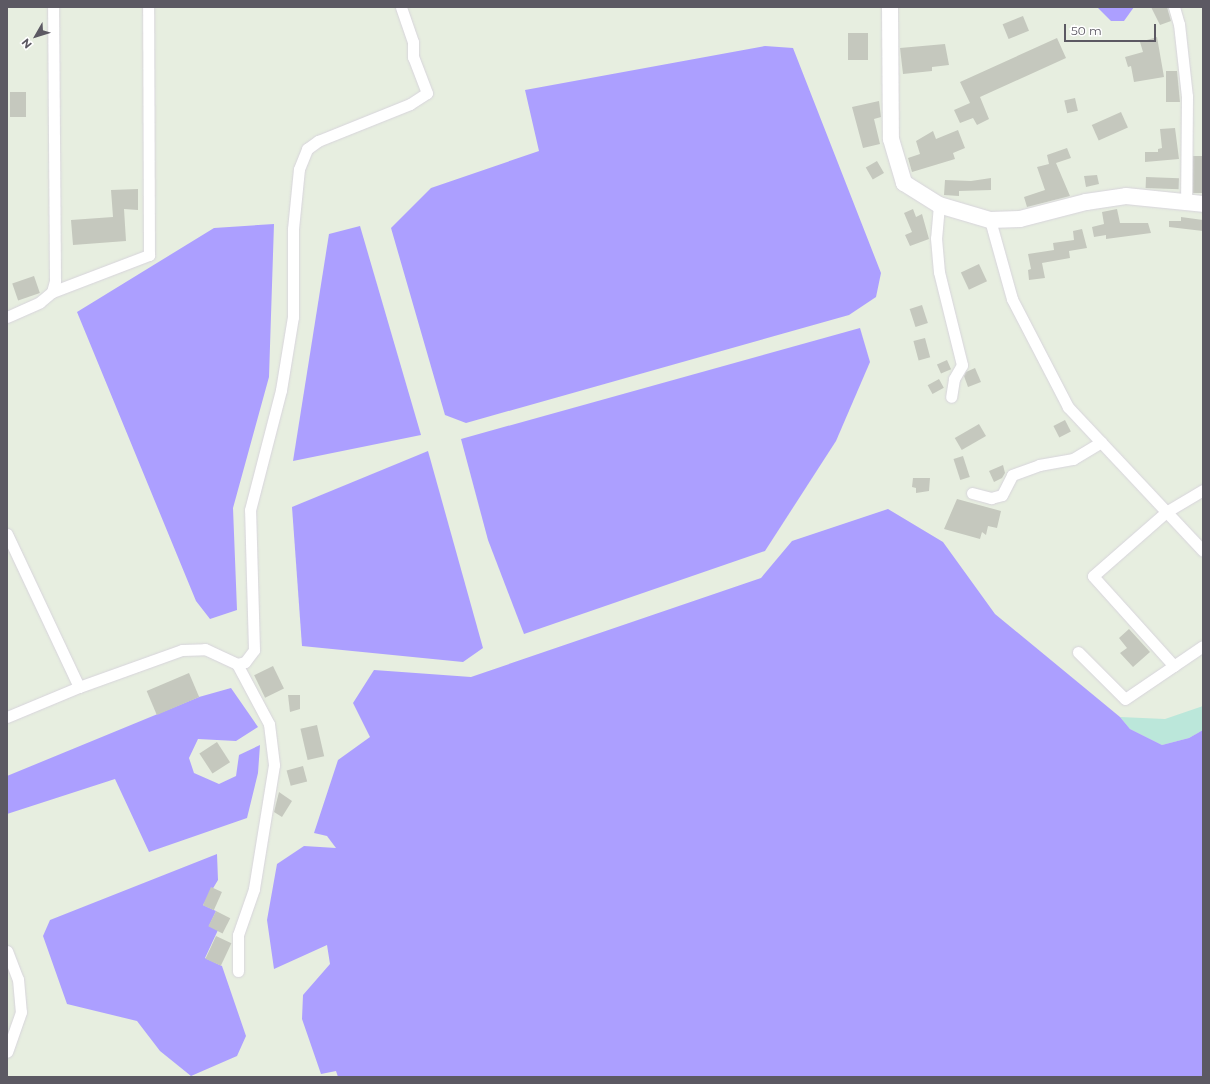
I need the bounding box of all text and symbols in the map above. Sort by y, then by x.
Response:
north arrow [16,16,56,56]
scale bar [1066,16,1158,42]
text: 50 m [1071,23,1102,38]
text: N [18,36,35,51]

